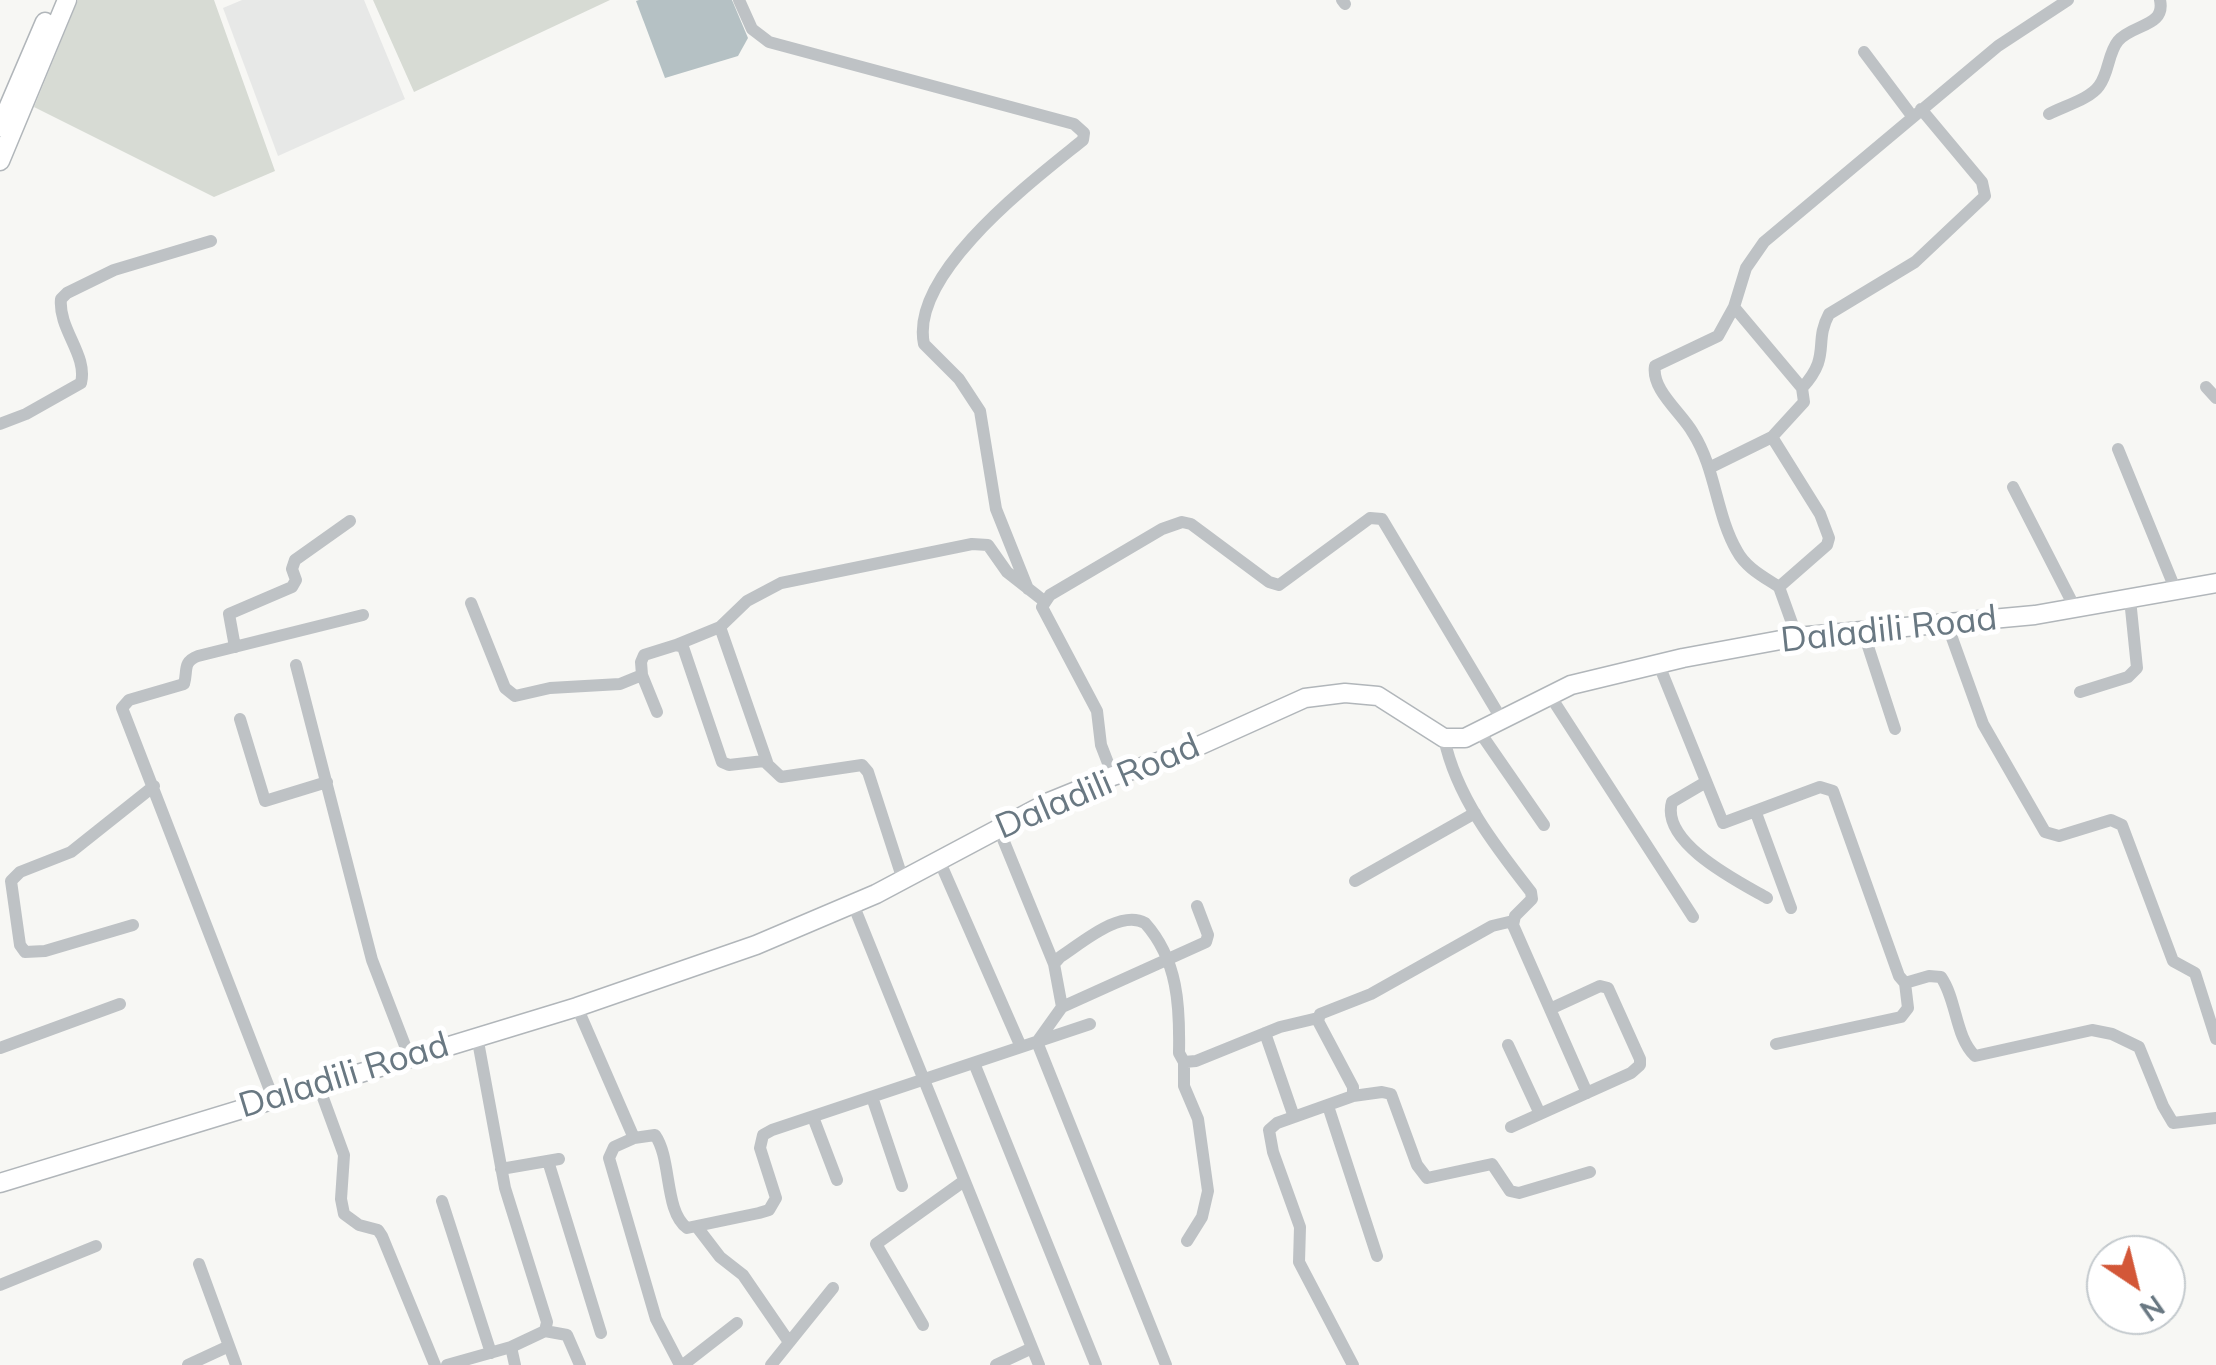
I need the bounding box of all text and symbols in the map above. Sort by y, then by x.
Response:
street label: Daladili Road [1779,598,1999,662]
street label: Daladili Road [990,725,1206,849]
street label: Daladili Road [234,1024,454,1128]
north arrow [2086,1235,2186,1335]
text: N [2134,1288,2171,1329]

